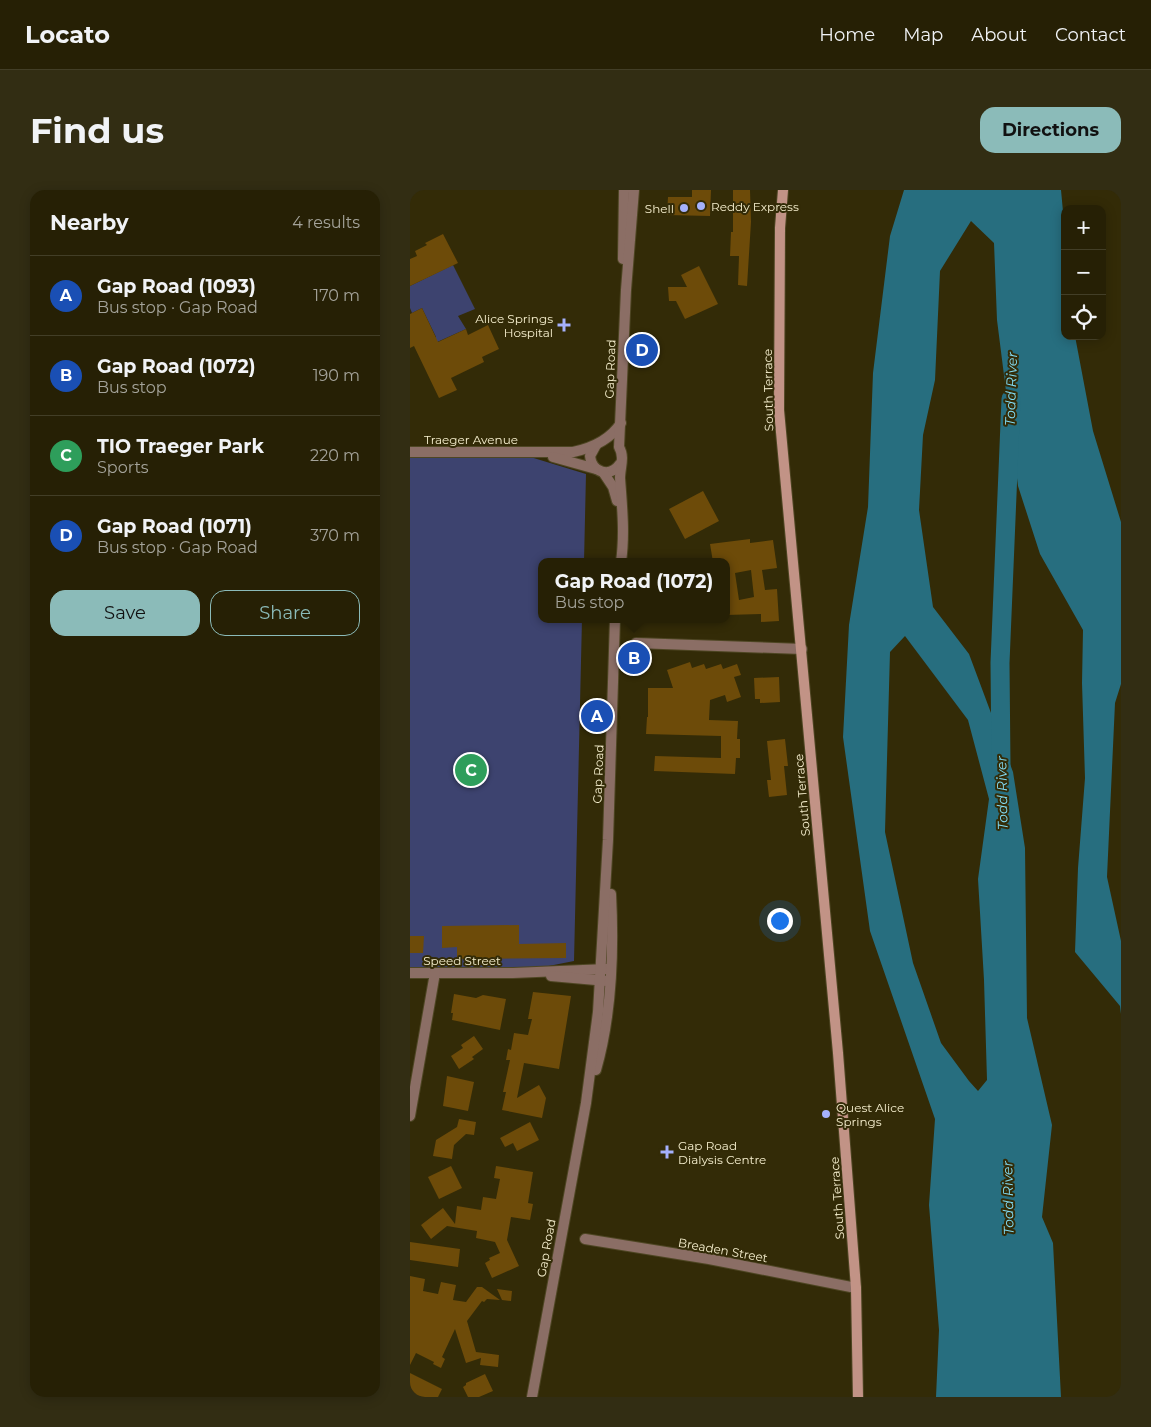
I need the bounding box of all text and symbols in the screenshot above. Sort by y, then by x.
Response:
text: Locato [25,20,110,49]
text: Home [819,24,875,46]
text: Map [903,24,943,46]
text: About [971,24,1027,46]
text: Contact [1055,24,1126,46]
button: Directions [980,107,1121,153]
text: Find us [30,109,164,152]
place label: Reddy Express [711,199,799,214]
marker: Reddy Express [695,200,707,212]
place label: Shell [645,201,674,216]
marker: Shell [678,202,690,214]
map controls [1061,205,1106,340]
button: + [1061,205,1106,250]
text: Nearby [50,210,129,235]
text: 4 results [292,213,360,232]
button: − [1061,250,1106,295]
text: Gap Road (1093) [97,275,256,298]
text: A [60,286,72,305]
text: 170 m [313,286,360,305]
button: locate [1061,295,1106,340]
text: Bus stop · Gap Road [97,298,258,317]
place label: Alice Springs Hospital [475,311,553,340]
marker: Alice Springs Hospital [557,318,571,332]
pin: D [626,331,658,369]
street label: Gap Road [601,339,619,399]
street label: South Terrace [760,349,776,431]
water label: Todd River [1001,351,1021,426]
text: Gap Road (1072) [97,355,255,378]
text: B [60,366,72,385]
text: 190 m [313,366,360,385]
text: Bus stop [97,378,167,397]
street label: Traeger Avenue [424,432,518,447]
text: TIO Traeger Park [97,435,264,458]
text: C [60,446,72,465]
text: 220 m [310,446,360,465]
text: Sports [97,458,149,477]
text: Gap Road (1071) [97,515,252,538]
text: D [59,526,73,545]
text: 370 m [310,526,360,545]
text: Bus stop · Gap Road [97,538,258,557]
popup [538,558,730,623]
text: Gap Road (1072) [555,570,713,593]
button: Save [50,590,200,636]
button: Share [210,590,360,636]
text: Bus stop [555,593,624,612]
pin: B [618,639,650,677]
pin: A [581,697,613,735]
street label: Gap Road [589,744,607,804]
pin: C [455,751,487,789]
street label: South Terrace [791,753,813,837]
water label: Todd River [992,755,1012,830]
your location [767,908,793,934]
street label: Speed Street [423,953,501,968]
place label: Quest Alice Springs [836,1100,904,1129]
marker: Quest Alice Springs [820,1108,832,1120]
place label: Gap Road Dialysis Centre [678,1138,766,1167]
marker: Gap Road Dialysis Centre [660,1145,674,1159]
street label: South Terrace [827,1156,847,1240]
water label: Todd River [998,1160,1018,1235]
street label: Gap Road [533,1218,559,1278]
street label: Breaden Street [677,1235,769,1265]

